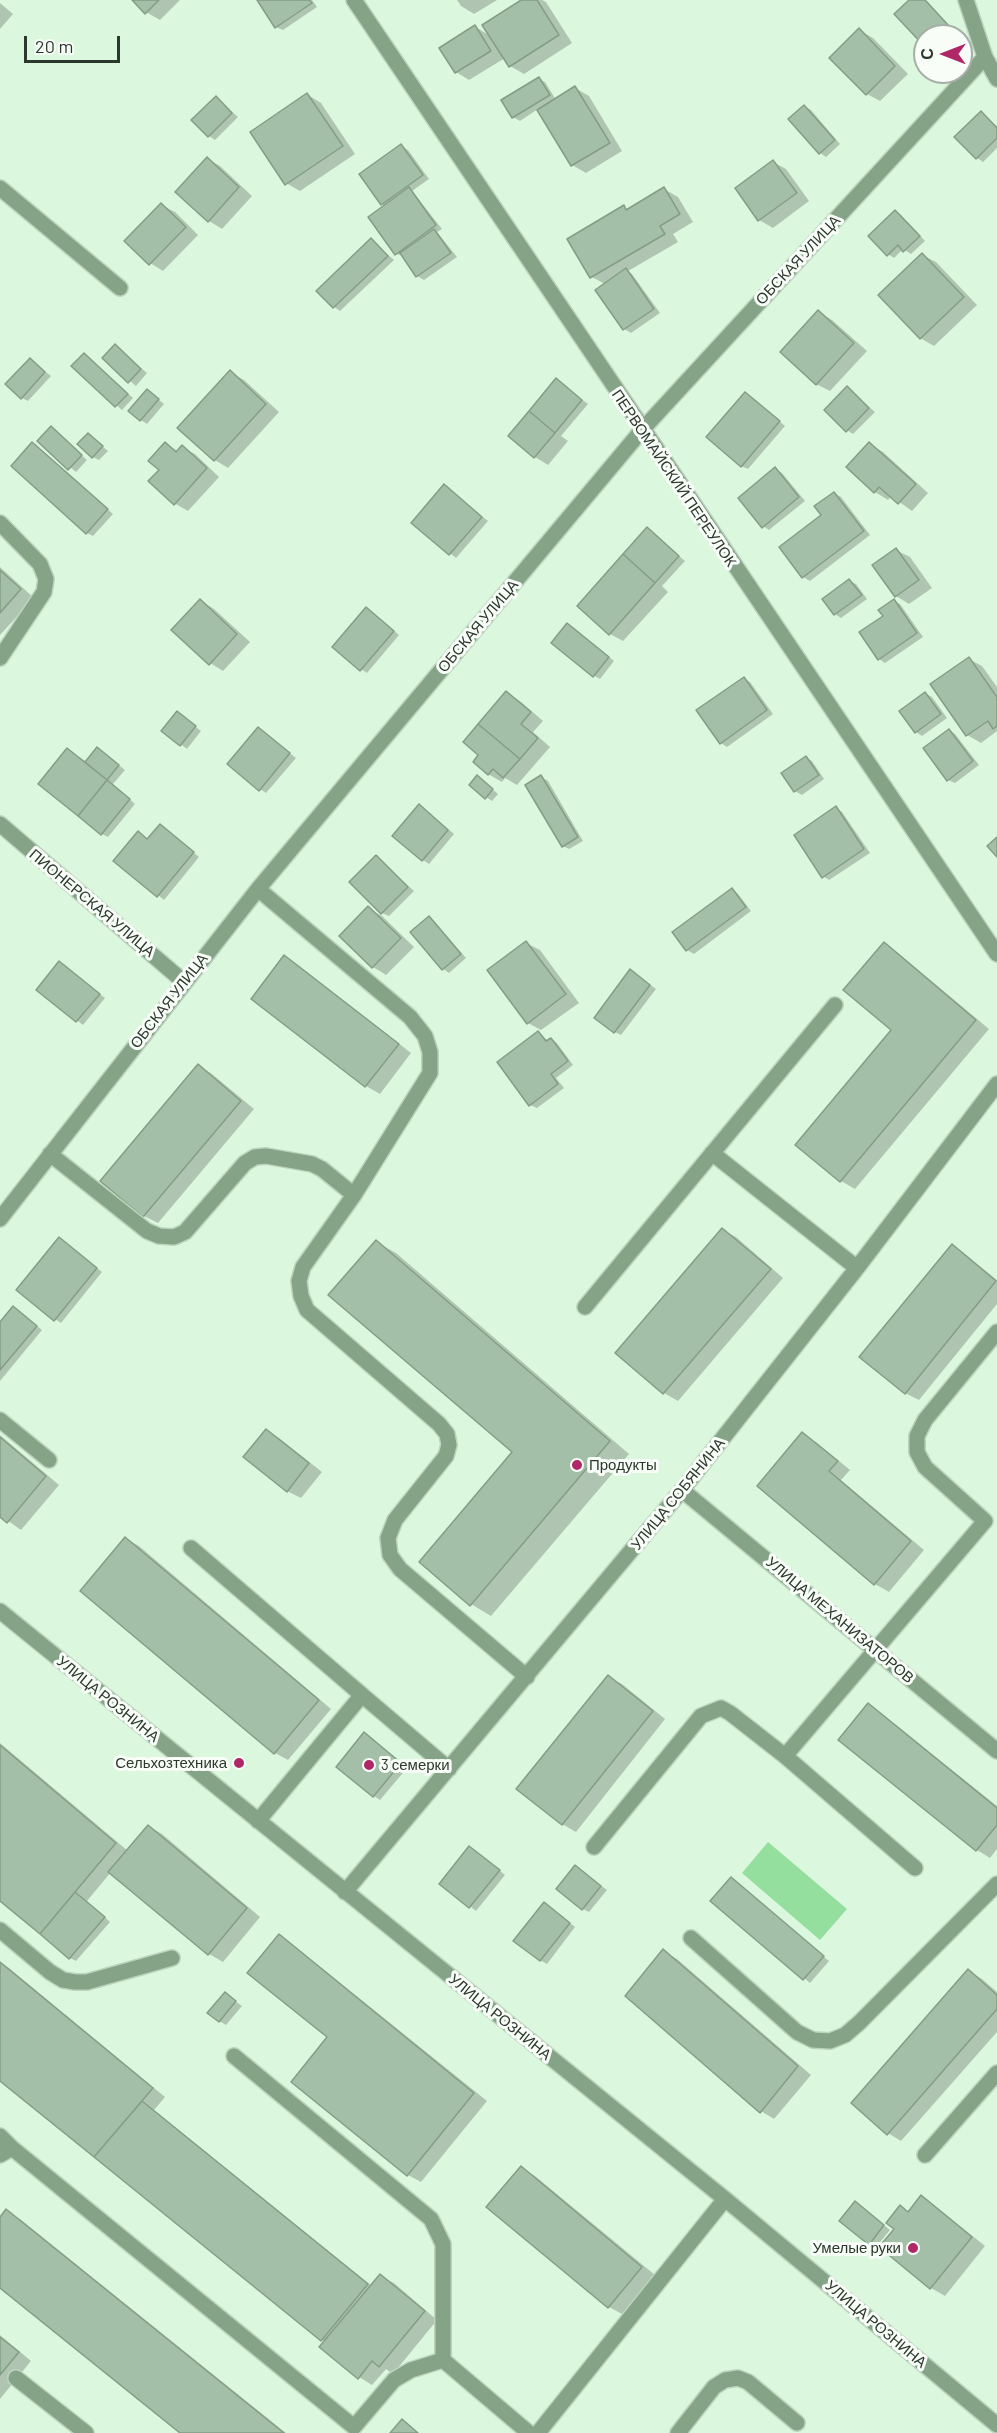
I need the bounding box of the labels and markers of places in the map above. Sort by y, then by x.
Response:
place label: Продукты [589,1456,657,1474]
marker: Продукты [570,1458,584,1472]
place label: Сельхозтехника [115,1754,227,1772]
marker: Сельхозтехника [232,1756,246,1770]
place label: 3 семерки [381,1756,450,1774]
marker: 3 семерки [362,1758,376,1772]
place label: Умелые руки [812,2239,901,2257]
marker: Умелые руки [906,2241,920,2255]

